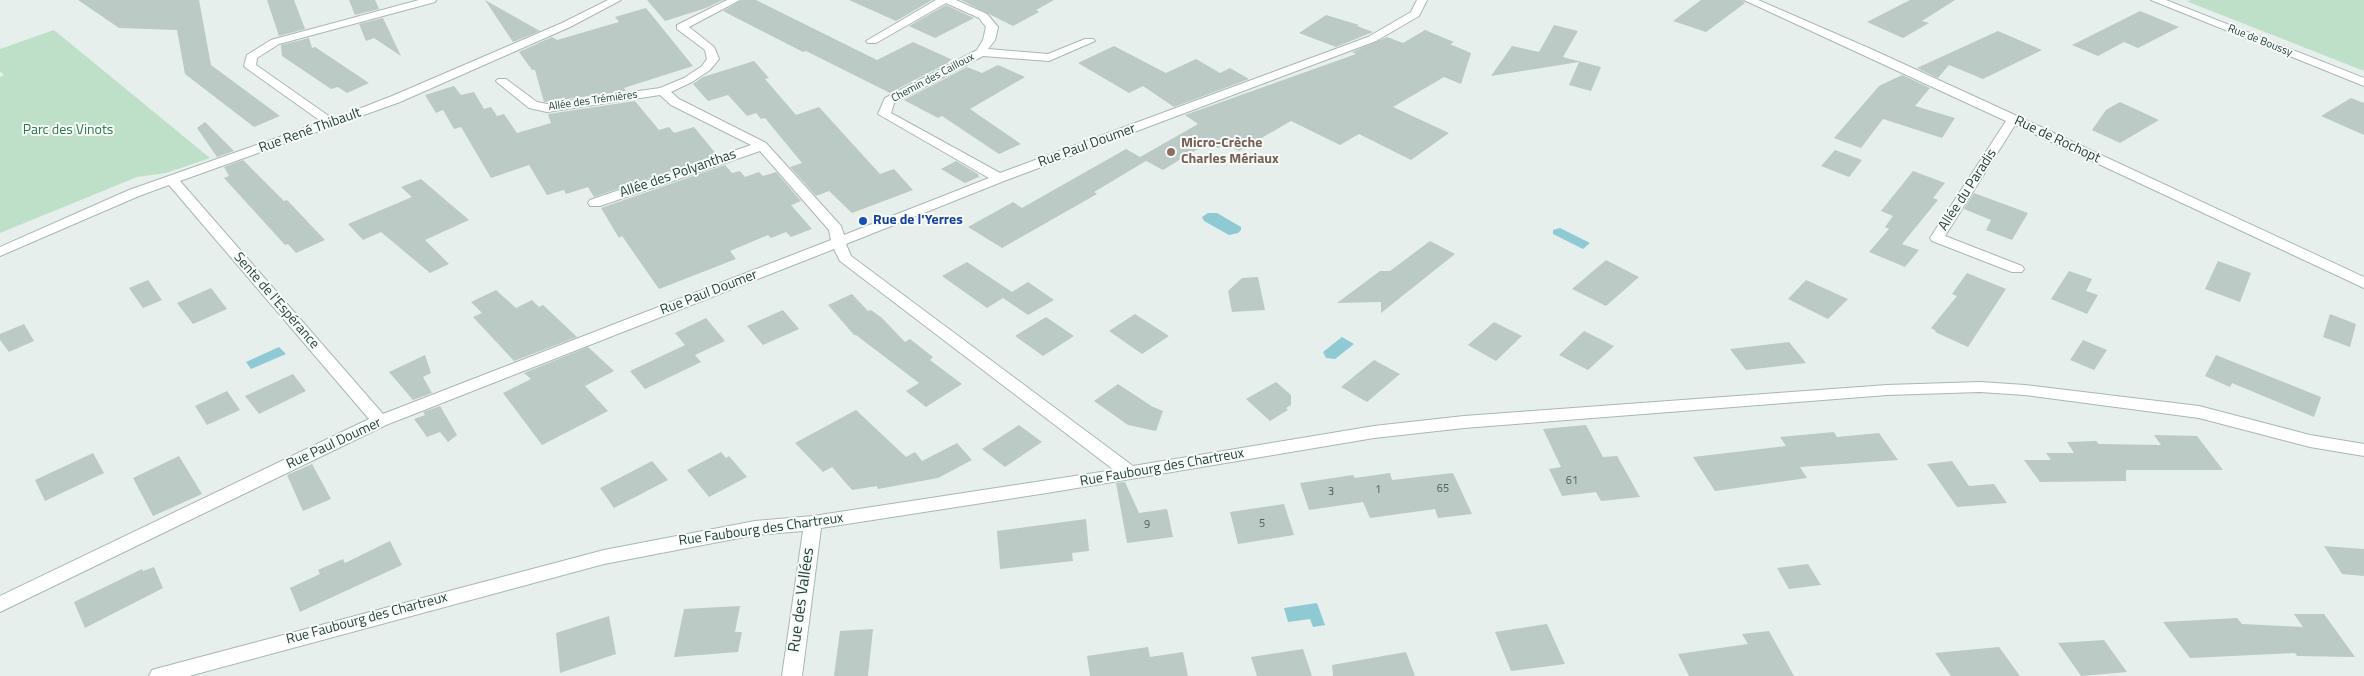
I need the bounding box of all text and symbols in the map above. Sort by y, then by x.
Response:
street label: Rue de Boussy [2226,22,2294,60]
street label: Chemin des Cailloux [889,51,977,105]
street label: Allée des Trémières [548,88,638,114]
street label: Rue René Thibault [257,105,363,157]
street label: Rue de Rochopt [2011,113,2103,167]
street label: Rue Paul Doumer [1036,121,1138,171]
park label: Parc des Vinots [23,123,113,139]
place label: Micro-Crèche Charles Mériaux [1181,136,1279,168]
street label: Allée des Polyanthas [618,146,738,202]
marker: Micro-Crèche Charles Mériaux [1165,146,1177,158]
street label: Allée du Paradis [1935,146,2001,234]
place label: Rue de l'Yerres [873,213,963,229]
marker: Rue de l'Yerres [857,215,869,227]
street label: Sente de l'Espérance [230,249,322,353]
street label: Rue Paul Doumer [658,267,760,319]
street label: Rue Paul Doumer [284,415,384,473]
street label: Rue Faubourg des Chartreux [1079,445,1245,491]
house number: 61 [1566,474,1578,488]
house number: 65 [1437,482,1449,496]
house number: 1 [1375,483,1381,497]
house number: 3 [1328,485,1334,499]
street label: Rue Faubourg des Chartreux [678,510,844,550]
house number: 5 [1259,517,1265,531]
house number: 9 [1144,518,1150,532]
street label: Rue des Vallées [785,547,819,653]
street label: Rue Faubourg des Chartreux [285,589,449,649]

